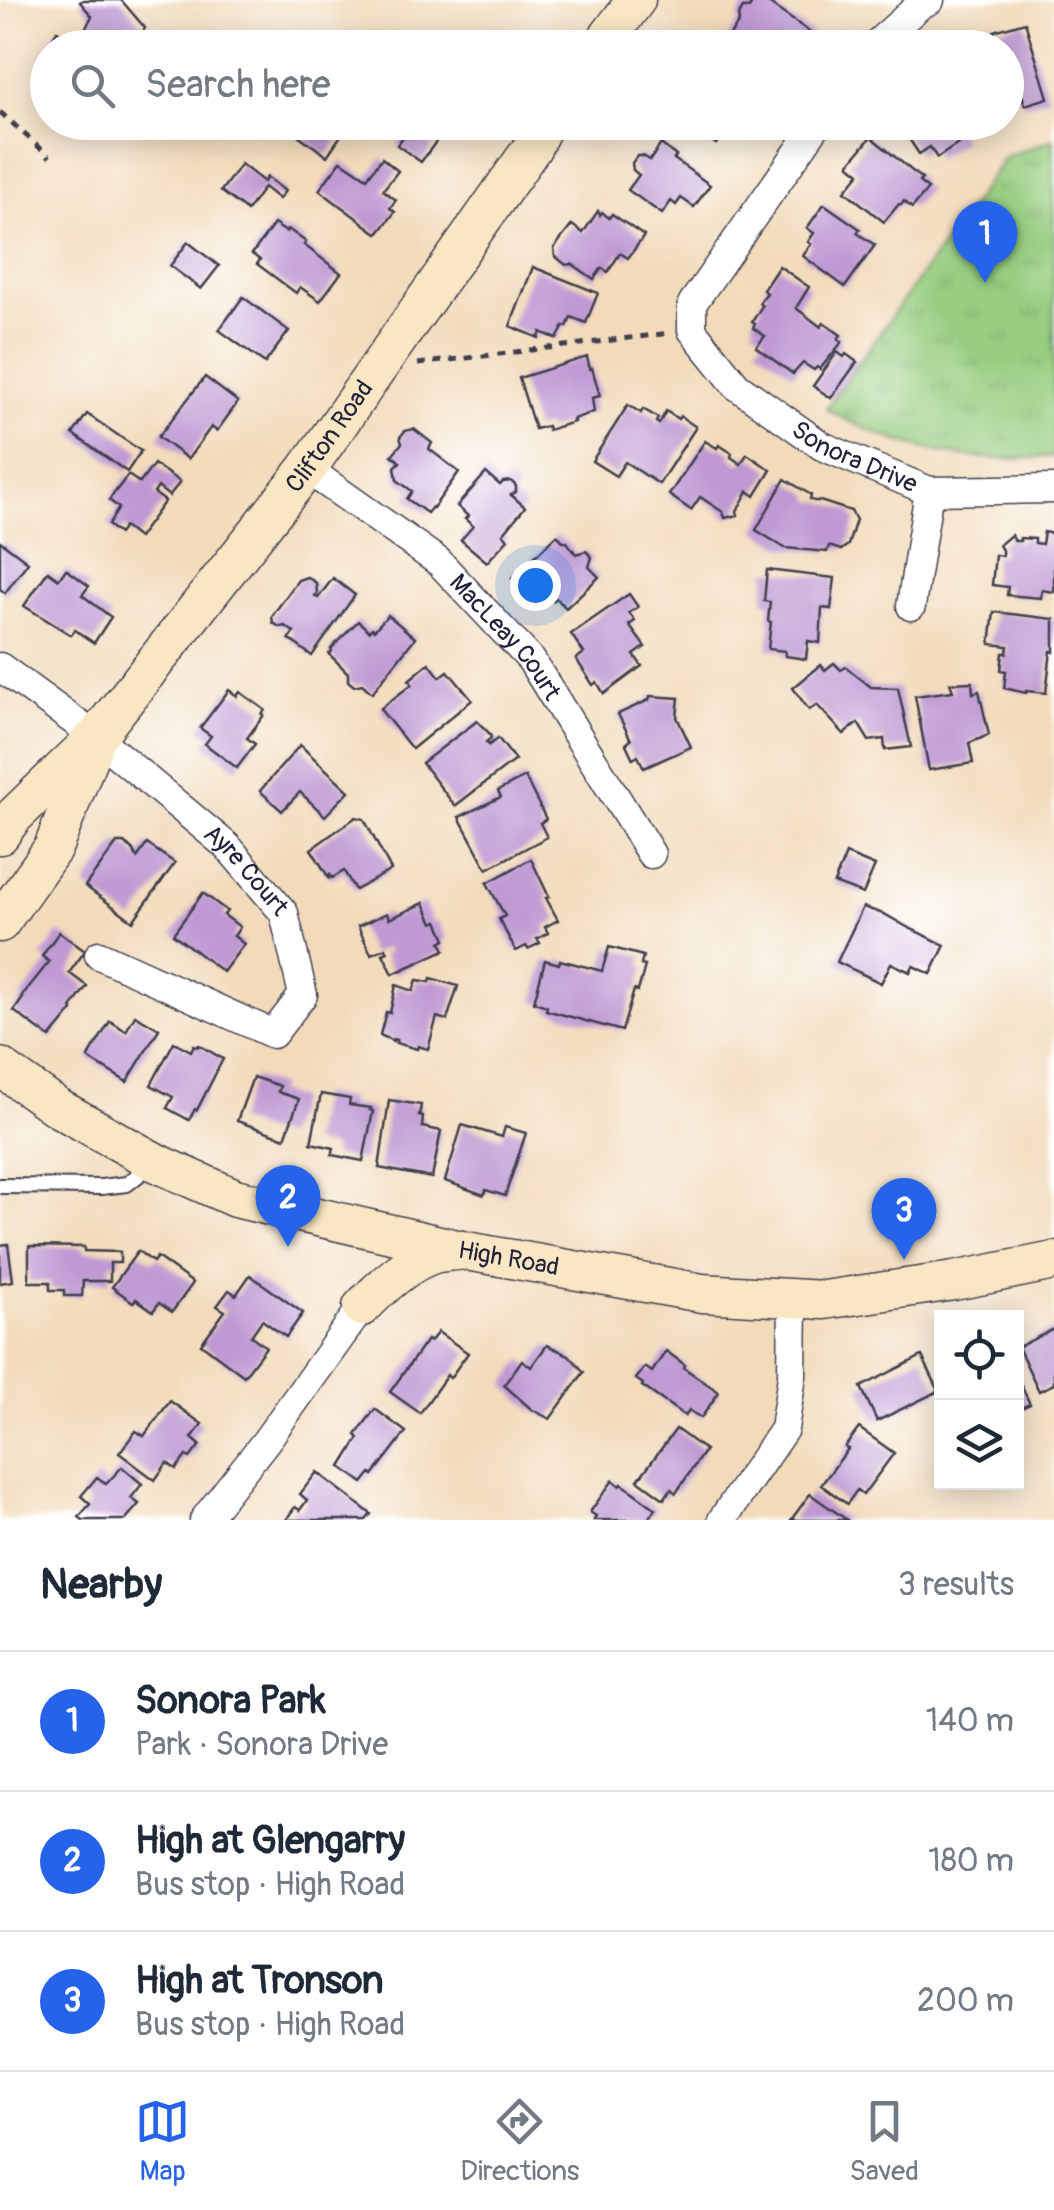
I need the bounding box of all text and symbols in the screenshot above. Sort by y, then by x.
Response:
search box [30,30,1024,140]
icon: search [65,58,120,113]
text: Search here [145,61,331,109]
pin: 1 [952,200,1018,283]
street label: Clifton Road [279,374,380,499]
street label: Sonora Drive [786,414,922,500]
your location [510,560,561,611]
street label: MacLeay Court [443,567,568,707]
street label: Ayre Court [197,818,296,923]
pin: 2 [256,1164,320,1247]
pin: 3 [872,1178,936,1260]
street label: High Road [456,1234,562,1283]
map controls [934,1310,1024,1490]
button: locate [934,1310,1024,1400]
button: layers [934,1400,1024,1490]
text: Nearby [40,1559,162,1611]
text: 3 results [898,1565,1014,1605]
text: Sonora Park [135,1677,326,1725]
text: 1 [66,1701,79,1741]
text: 140 m [926,1701,1014,1741]
text: Park · Sonora Drive [135,1725,388,1765]
text: High at Glengarry [135,1817,405,1865]
text: 2 [64,1841,81,1881]
text: 180 m [928,1841,1014,1881]
text: Bus stop · High Road [135,1865,405,1905]
text: High at Tronson [135,1957,384,2005]
text: 3 [64,1981,81,2021]
text: 200 m [917,1981,1014,2021]
text: Bus stop · High Road [135,2005,405,2045]
tab: Map [135,2094,190,2189]
tab: Directions [460,2094,579,2189]
tab: Saved [849,2094,919,2189]

